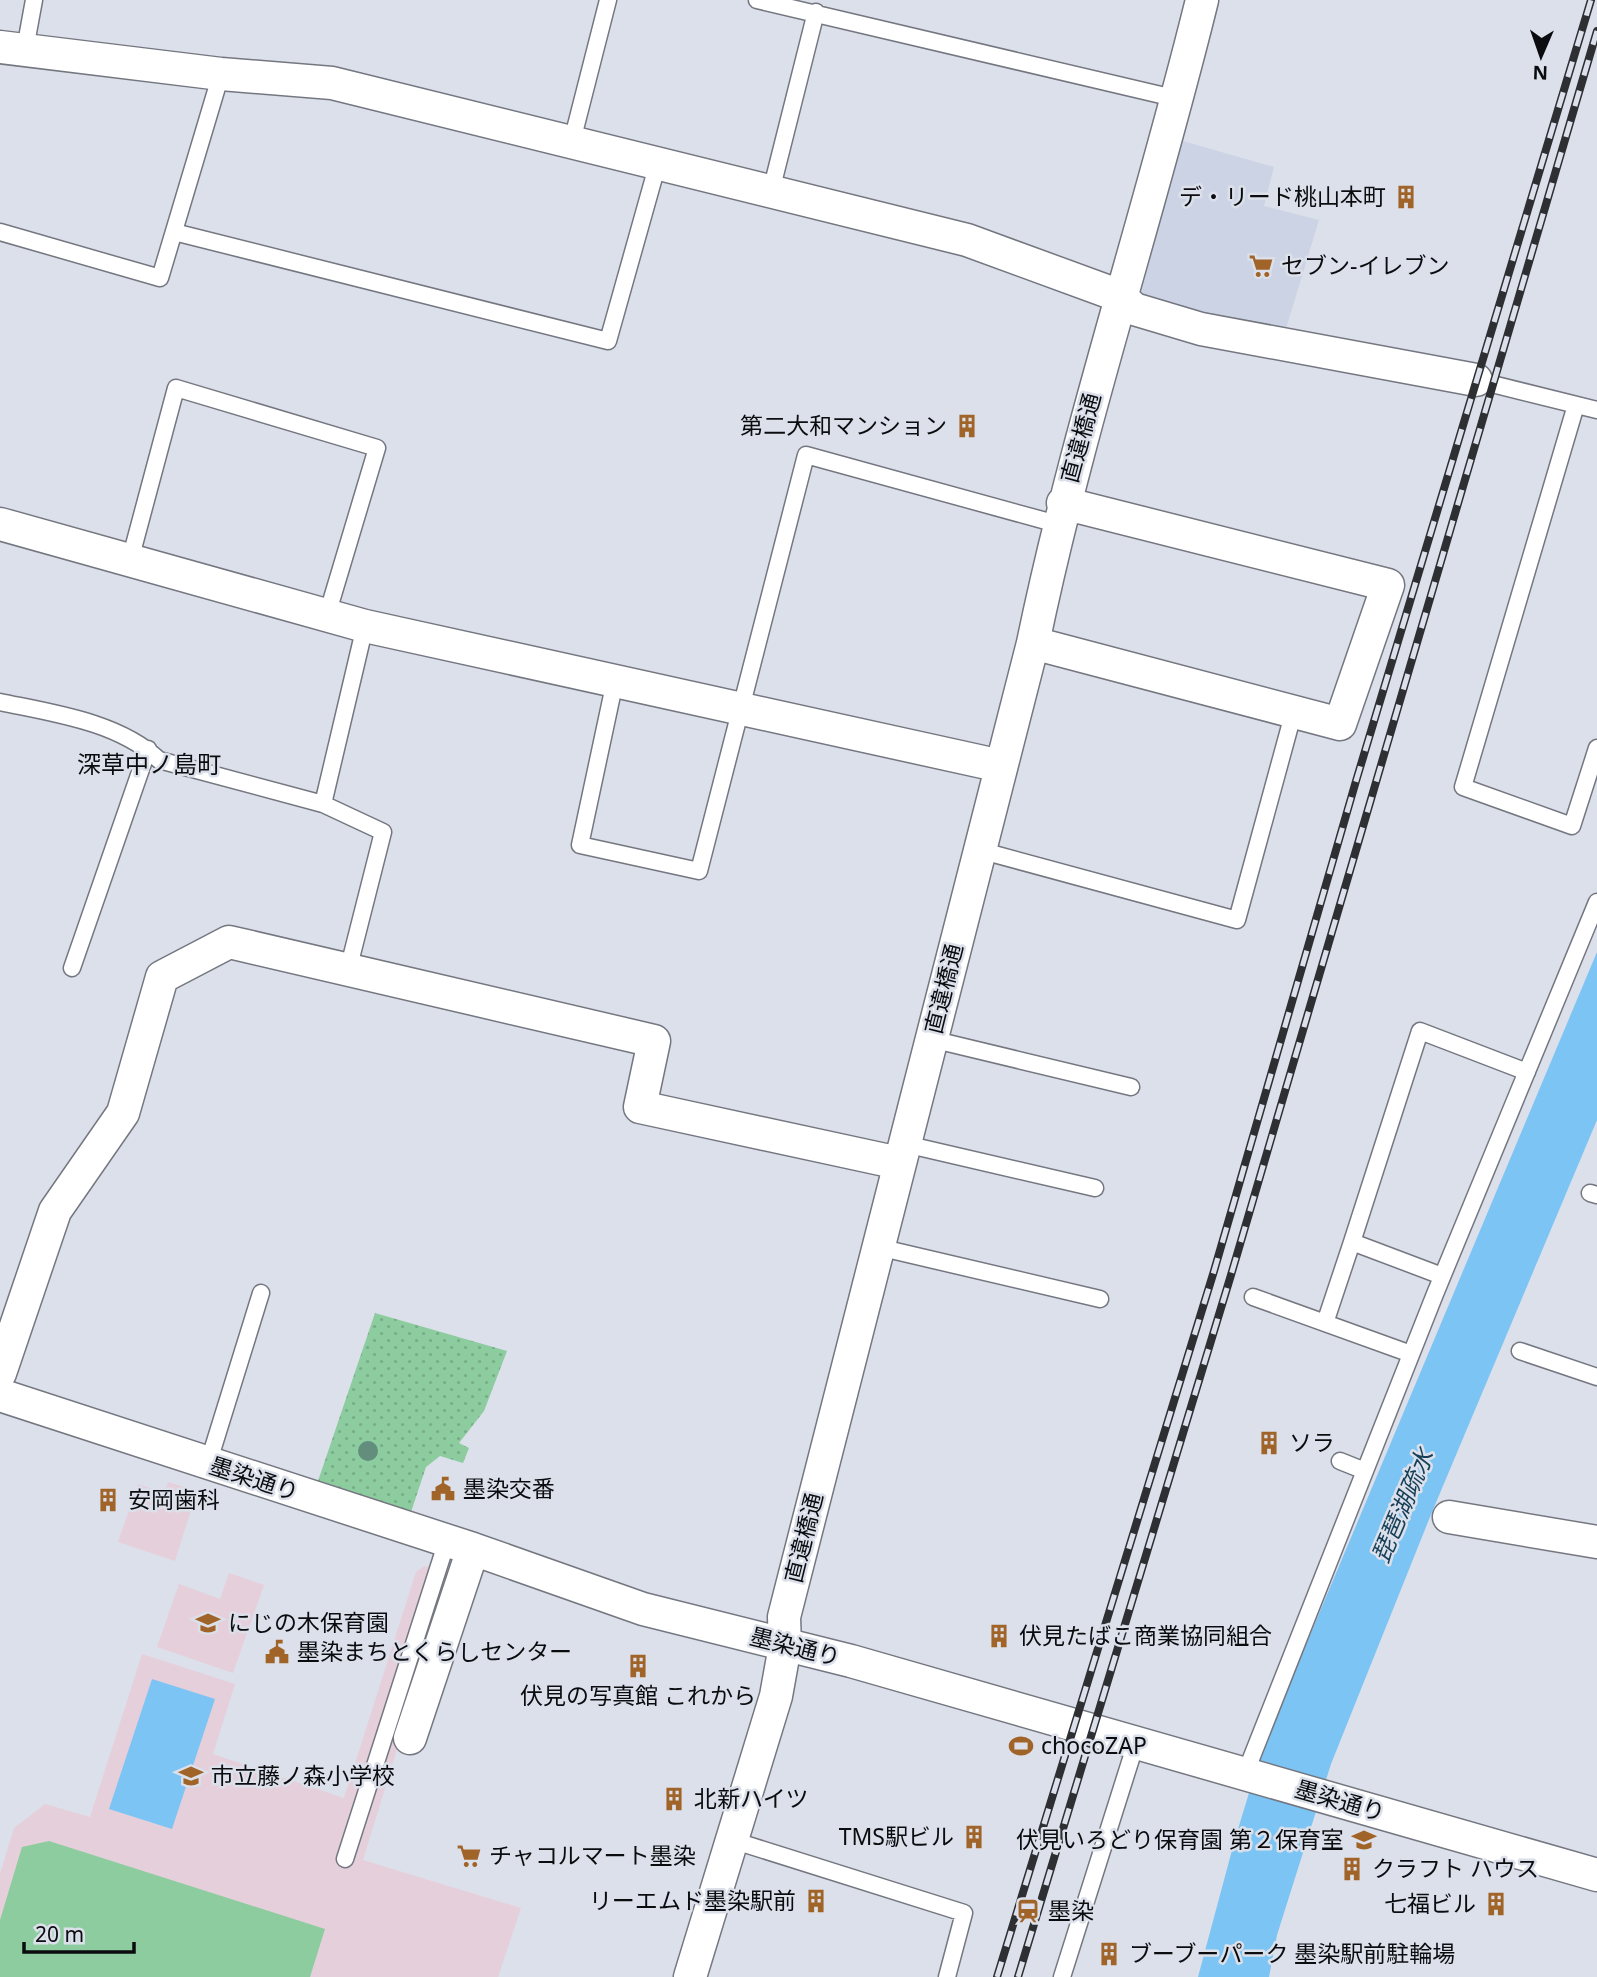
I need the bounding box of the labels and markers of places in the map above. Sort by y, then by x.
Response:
place label: デ・リード桃山本町 [1179,180,1386,212]
building icon: デ・リード桃山本町 [1392,183,1420,211]
place label: セブン-イレブン [1281,249,1449,281]
supermarket icon: セブン-イレブン [1247,252,1275,280]
place label: 第二大和マンション [740,409,947,441]
building icon: 第二大和マンション [953,412,981,440]
place label: ソラ [1289,1426,1335,1458]
building icon: ソラ [1255,1429,1283,1457]
place label: 墨染交番 [463,1472,555,1504]
public building icon: 墨染交番 [429,1475,457,1503]
place label: 安岡歯科 [128,1483,220,1515]
building icon: 安岡歯科 [94,1486,122,1514]
place label: にじの木保育園 [228,1606,389,1638]
school or university icon: にじの木保育園 [194,1609,222,1637]
place label: 伏見たばこ商業協同組合 [1019,1619,1272,1651]
building icon: 伏見たばこ商業協同組合 [985,1622,1013,1650]
place label: 墨染まちとくらしセンター [297,1635,572,1667]
public building icon: 墨染まちとくらしセンター [263,1638,291,1666]
building icon: 伏見の写真館 これから [624,1652,652,1680]
place label: 伏見の写真館 これから [520,1679,756,1711]
place label: chocoZAP [1041,1729,1147,1761]
sports icon: chocoZAP [1007,1732,1035,1760]
place label: 市立藤ノ森小学校 [211,1759,395,1791]
school or university icon: 市立藤ノ森小学校 [177,1762,205,1790]
place label: 北新ハイツ [694,1782,809,1814]
building icon: 北新ハイツ [660,1785,688,1813]
place label: TMS駅ビル [839,1820,954,1852]
building icon: TMS駅ビル [960,1823,988,1851]
place label: 伏見いろどり保育園 第２保育室 [1016,1823,1344,1855]
school or university icon: 伏見いろどり保育園 第２保育室 [1350,1826,1378,1854]
place label: チャコルマート墨染 [489,1839,696,1871]
supermarket icon: チャコルマート墨染 [455,1842,483,1870]
place label: クラフト ハウス [1372,1852,1539,1884]
building icon: クラフト ハウス [1338,1855,1366,1883]
place label: リーエムド墨染駅前 [589,1884,796,1916]
building icon: リーエムド墨染駅前 [802,1887,830,1915]
place label: 七福ビル [1384,1887,1476,1919]
building icon: 七福ビル [1482,1890,1510,1918]
place label: 墨染 [1048,1894,1094,1926]
station icon: 墨染 [1014,1897,1042,1925]
place label: ブーブーパーク 墨染駅前駐輪場 [1129,1937,1455,1969]
building icon: ブーブーパーク 墨染駅前駐輪場 [1095,1940,1123,1968]

